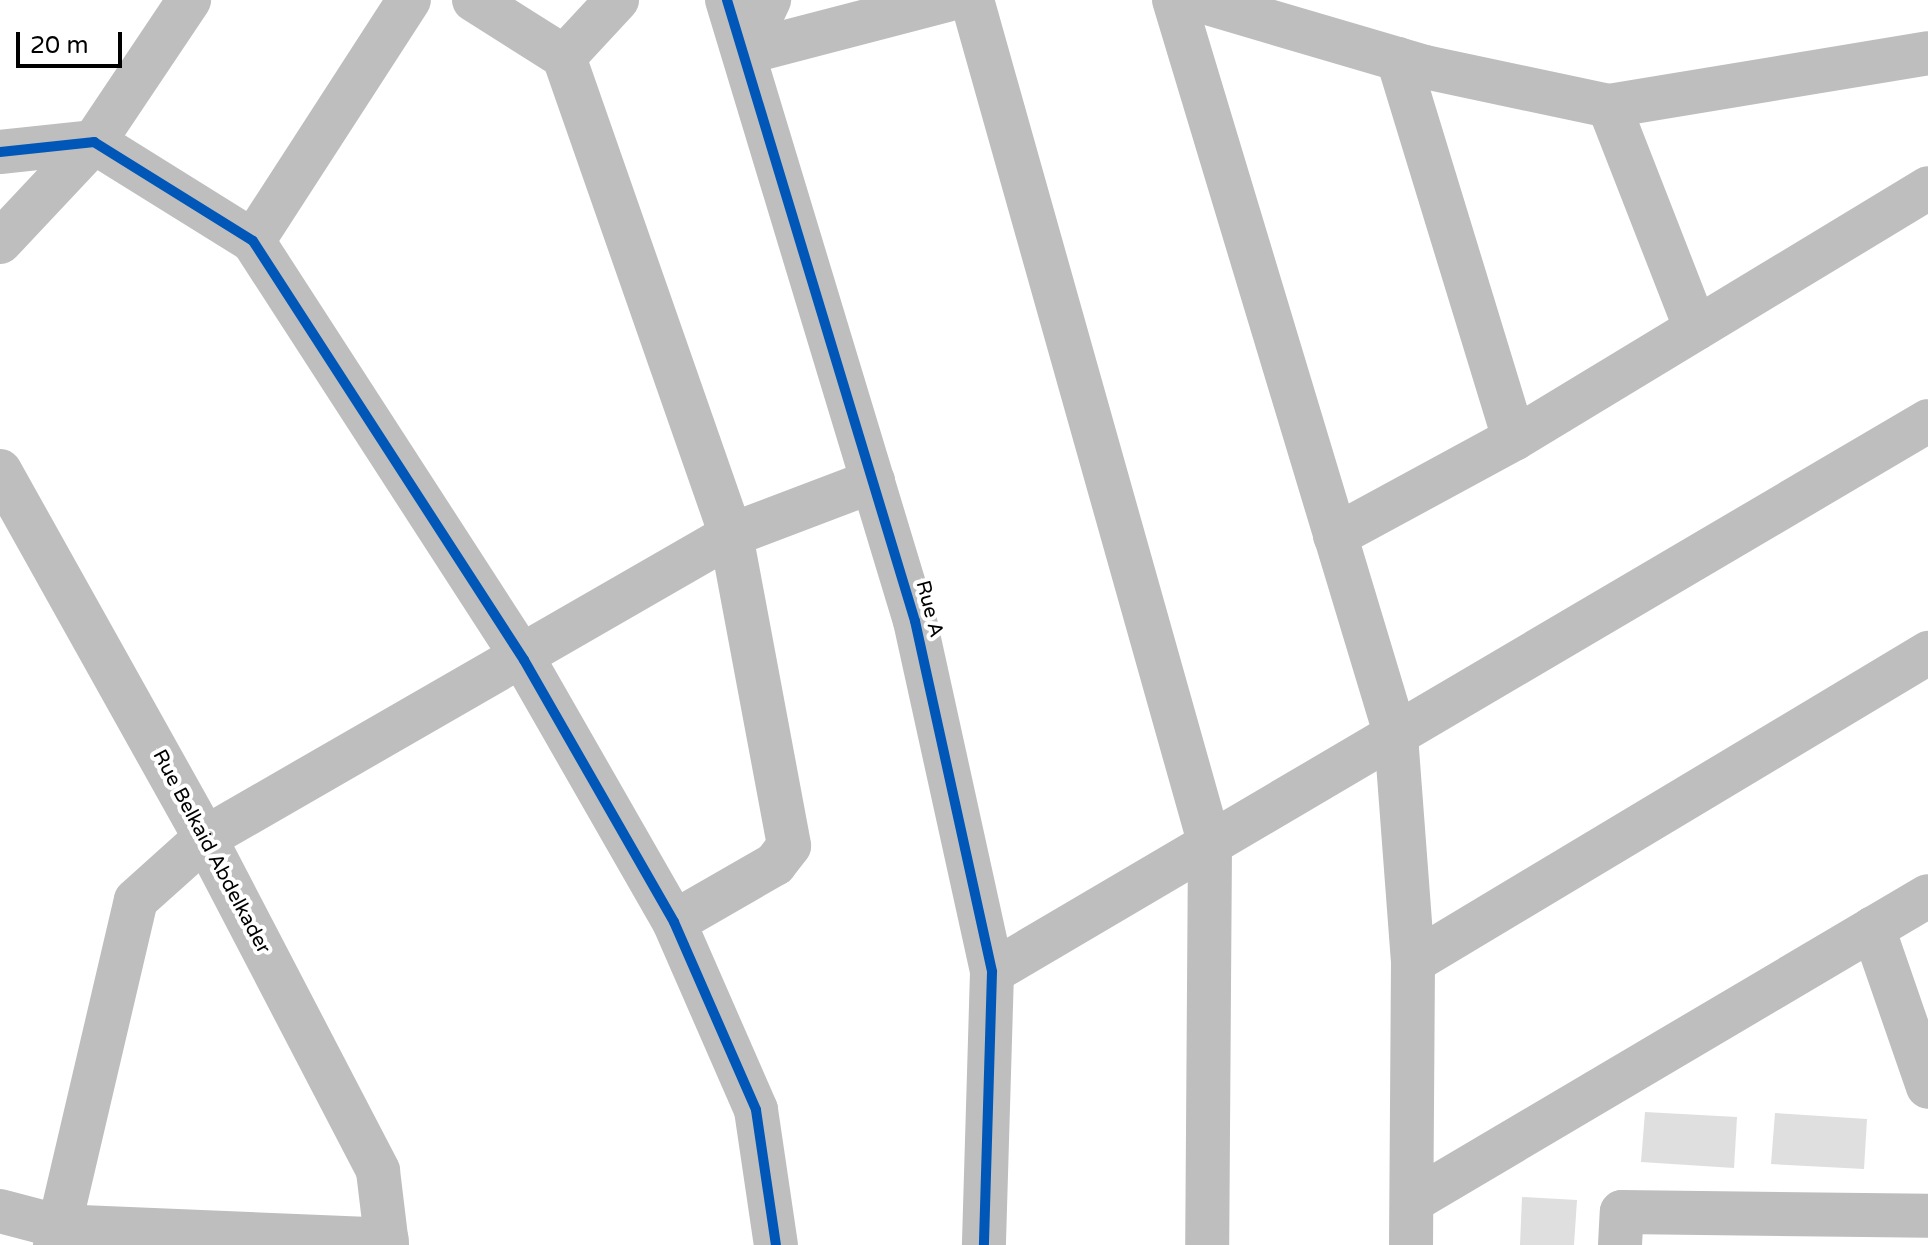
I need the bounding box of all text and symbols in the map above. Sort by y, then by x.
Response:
scale bar [20,16,126,66]
text: 20 m [30,31,88,60]
street label: Rue A [910,578,948,640]
street label: Rue Belkaid Abdelkader [147,746,275,958]

